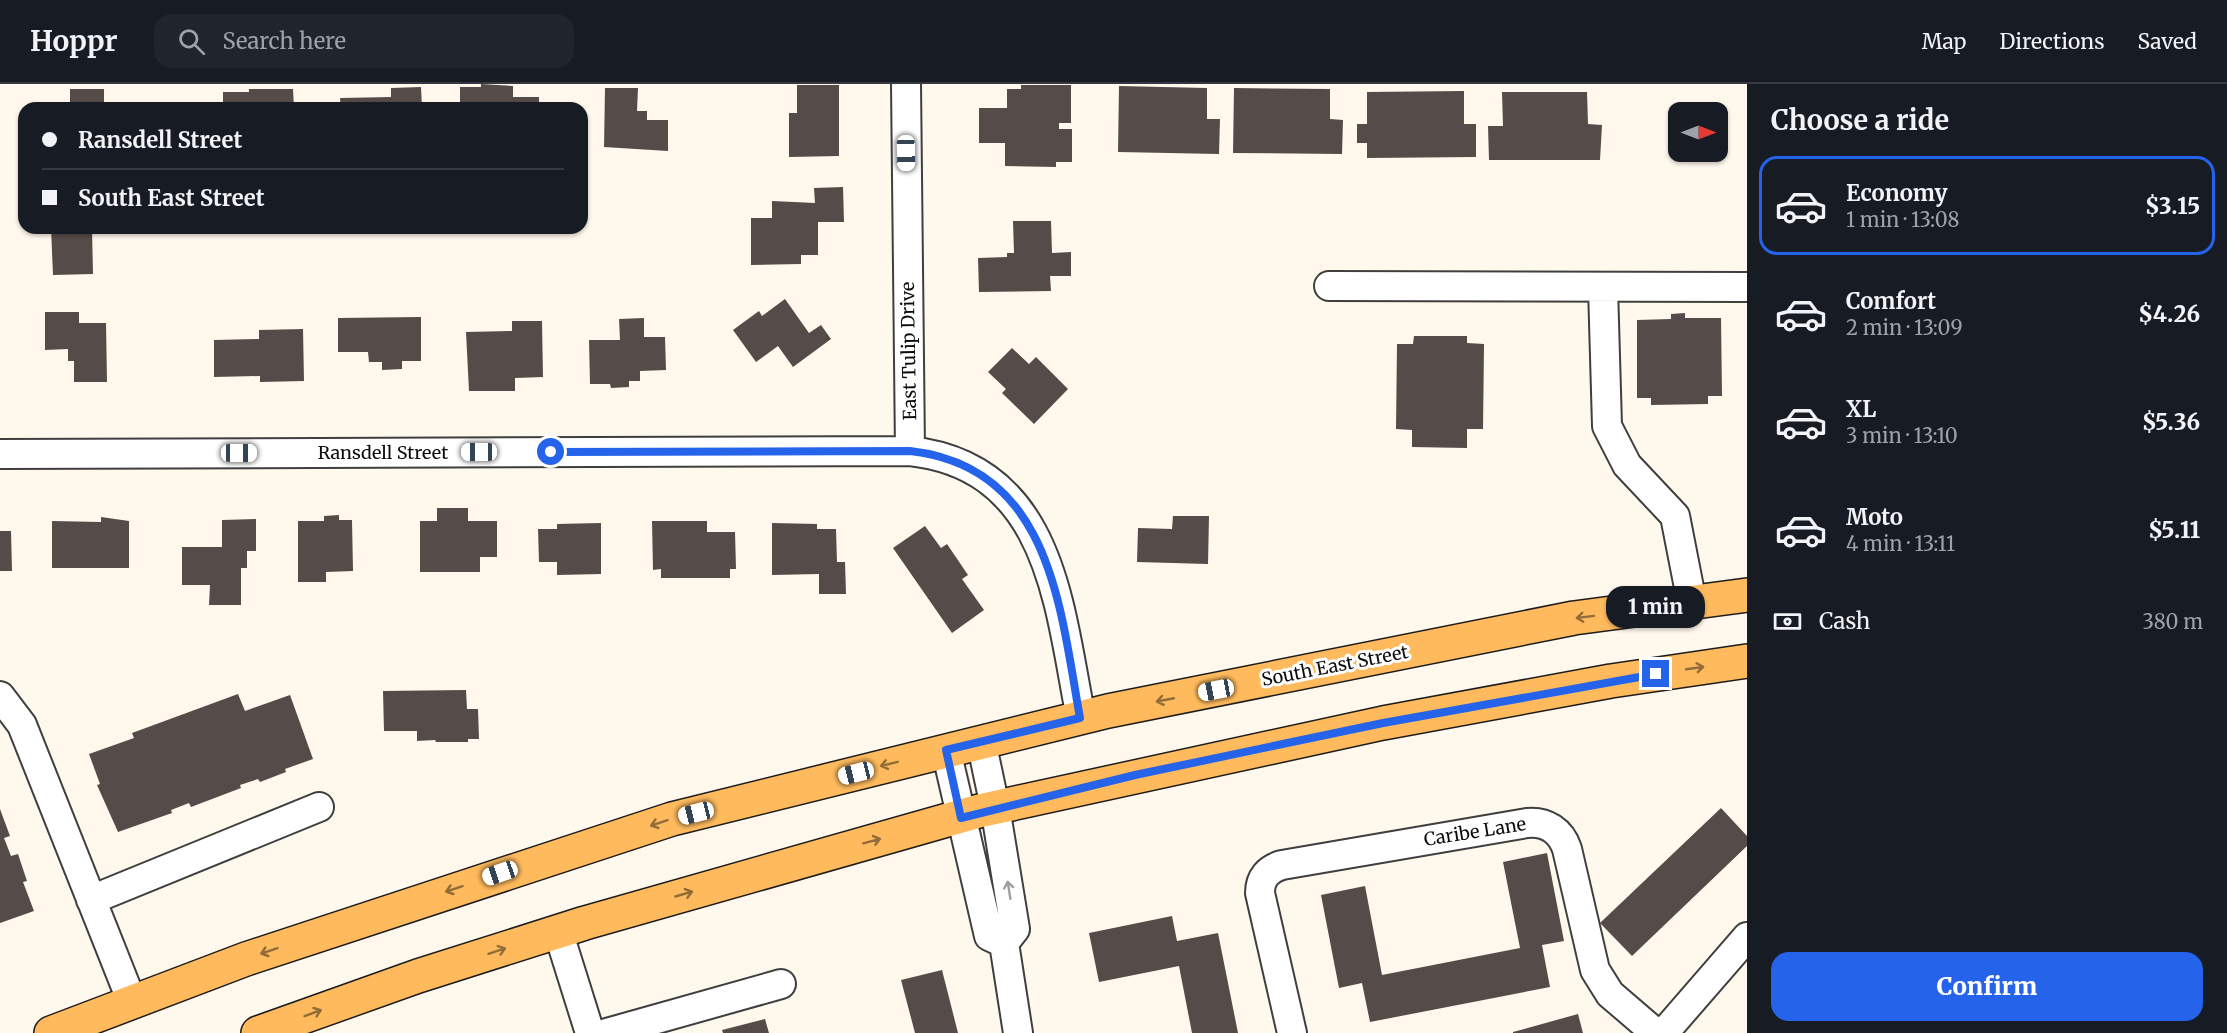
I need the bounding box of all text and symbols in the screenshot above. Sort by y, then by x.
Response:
search box [154,14,574,68]
text: Hoppr [30,23,118,59]
icon: search [175,25,208,58]
text: Search here [223,27,346,55]
text: Map [1922,28,1966,55]
text: Directions [1999,28,2104,55]
text: Saved [2137,28,2197,55]
north arrow [1668,102,1728,162]
map controls [1668,102,1728,162]
text: Choose a ride [1771,103,1949,137]
text: Ransdell Street [78,126,242,154]
car [897,135,915,171]
icon: car [1774,179,1828,233]
text: Economy [1846,179,1947,207]
text: South East Street [78,184,265,212]
text: $3.15 [2145,192,2200,220]
text: 1 min · 13:08 [1846,207,1959,232]
street label: East Tulip Drive [896,281,921,421]
icon: car [1774,287,1828,341]
text: Comfort [1846,287,1936,315]
text: $4.26 [2138,300,2200,328]
text: 2 min · 13:09 [1846,315,1963,340]
icon: car [1774,395,1828,449]
text: XL [1846,395,1876,423]
text: $5.36 [2142,408,2200,436]
text: 3 min · 13:10 [1846,423,1958,448]
route start [537,438,564,465]
street label: Ransdell Street [318,441,448,464]
car [461,443,497,461]
car [221,444,257,462]
icon: car [1774,503,1828,557]
text: Moto [1846,503,1903,531]
text: $5.11 [2148,516,2200,544]
text: 4 min · 13:11 [1846,531,1955,556]
callout: 1 min [1606,587,1706,629]
text: 1 min [1628,594,1683,619]
icon: cash [1771,605,1804,638]
text: Cash [1819,607,1870,635]
text: 380 m [2142,609,2203,634]
one-way arrow [1576,612,1595,623]
street label: South East Street [1260,640,1410,691]
route end [1642,660,1669,687]
one-way arrow [1684,663,1704,674]
car [1197,678,1235,702]
one-way arrow [1156,695,1175,706]
one-way arrow [880,759,899,771]
car [836,760,876,786]
car [676,800,716,826]
street label: Caribe Lane [1422,812,1528,851]
one-way arrow [650,818,669,829]
one-way arrow [862,835,881,847]
car [480,859,520,887]
one-way arrow [1003,880,1014,900]
one-way arrow [445,884,464,895]
one-way arrow [674,888,693,899]
one-way arrow [487,944,506,955]
one-way arrow [260,947,279,958]
button: Confirm [1771,952,2203,1021]
one-way arrow [303,1007,322,1018]

